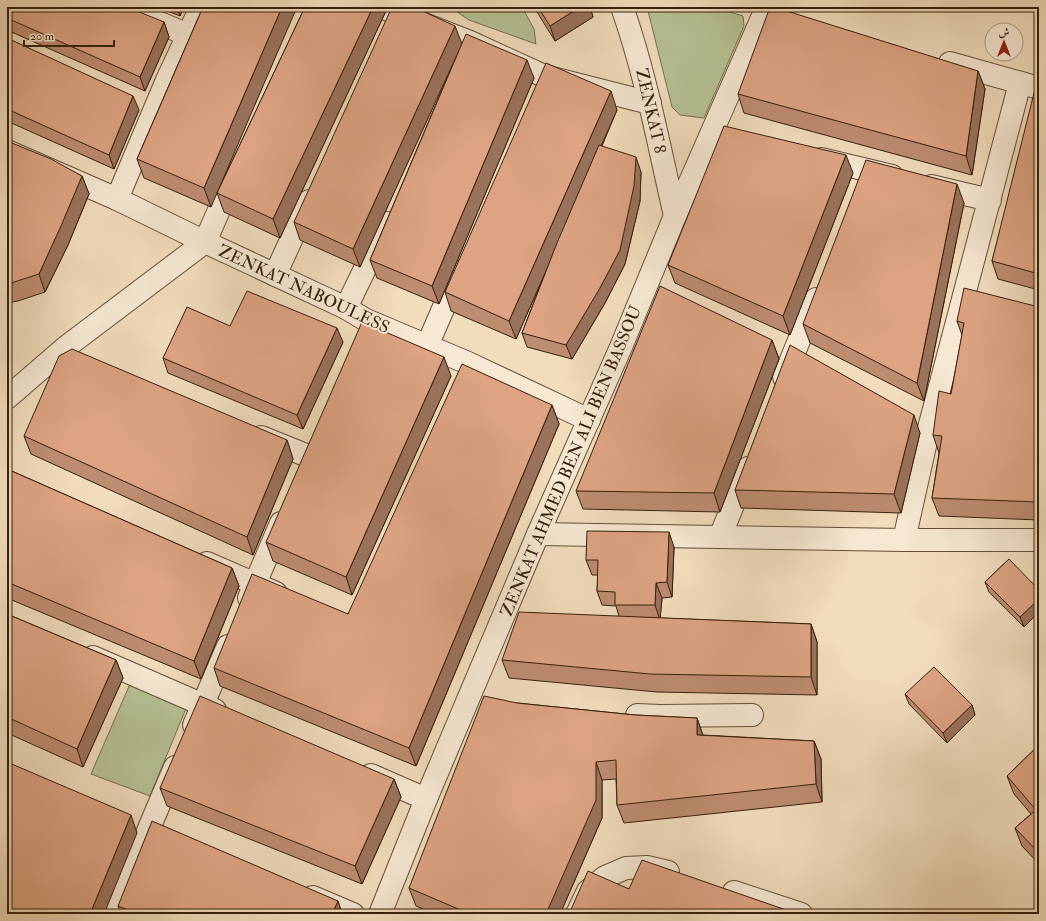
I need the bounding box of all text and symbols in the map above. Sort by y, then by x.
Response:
scale bar [24,22,114,48]
north arrow [984,22,1024,62]
text: ش [999,26,1010,39]
text: 20 m [30,29,55,44]
street label: ZENKAT 8 [631,66,671,156]
street label: ZENKAT NABOULESS [215,240,393,338]
street label: ZENKAT AHMED BEN ALI BEN BASSOU [496,302,646,620]

